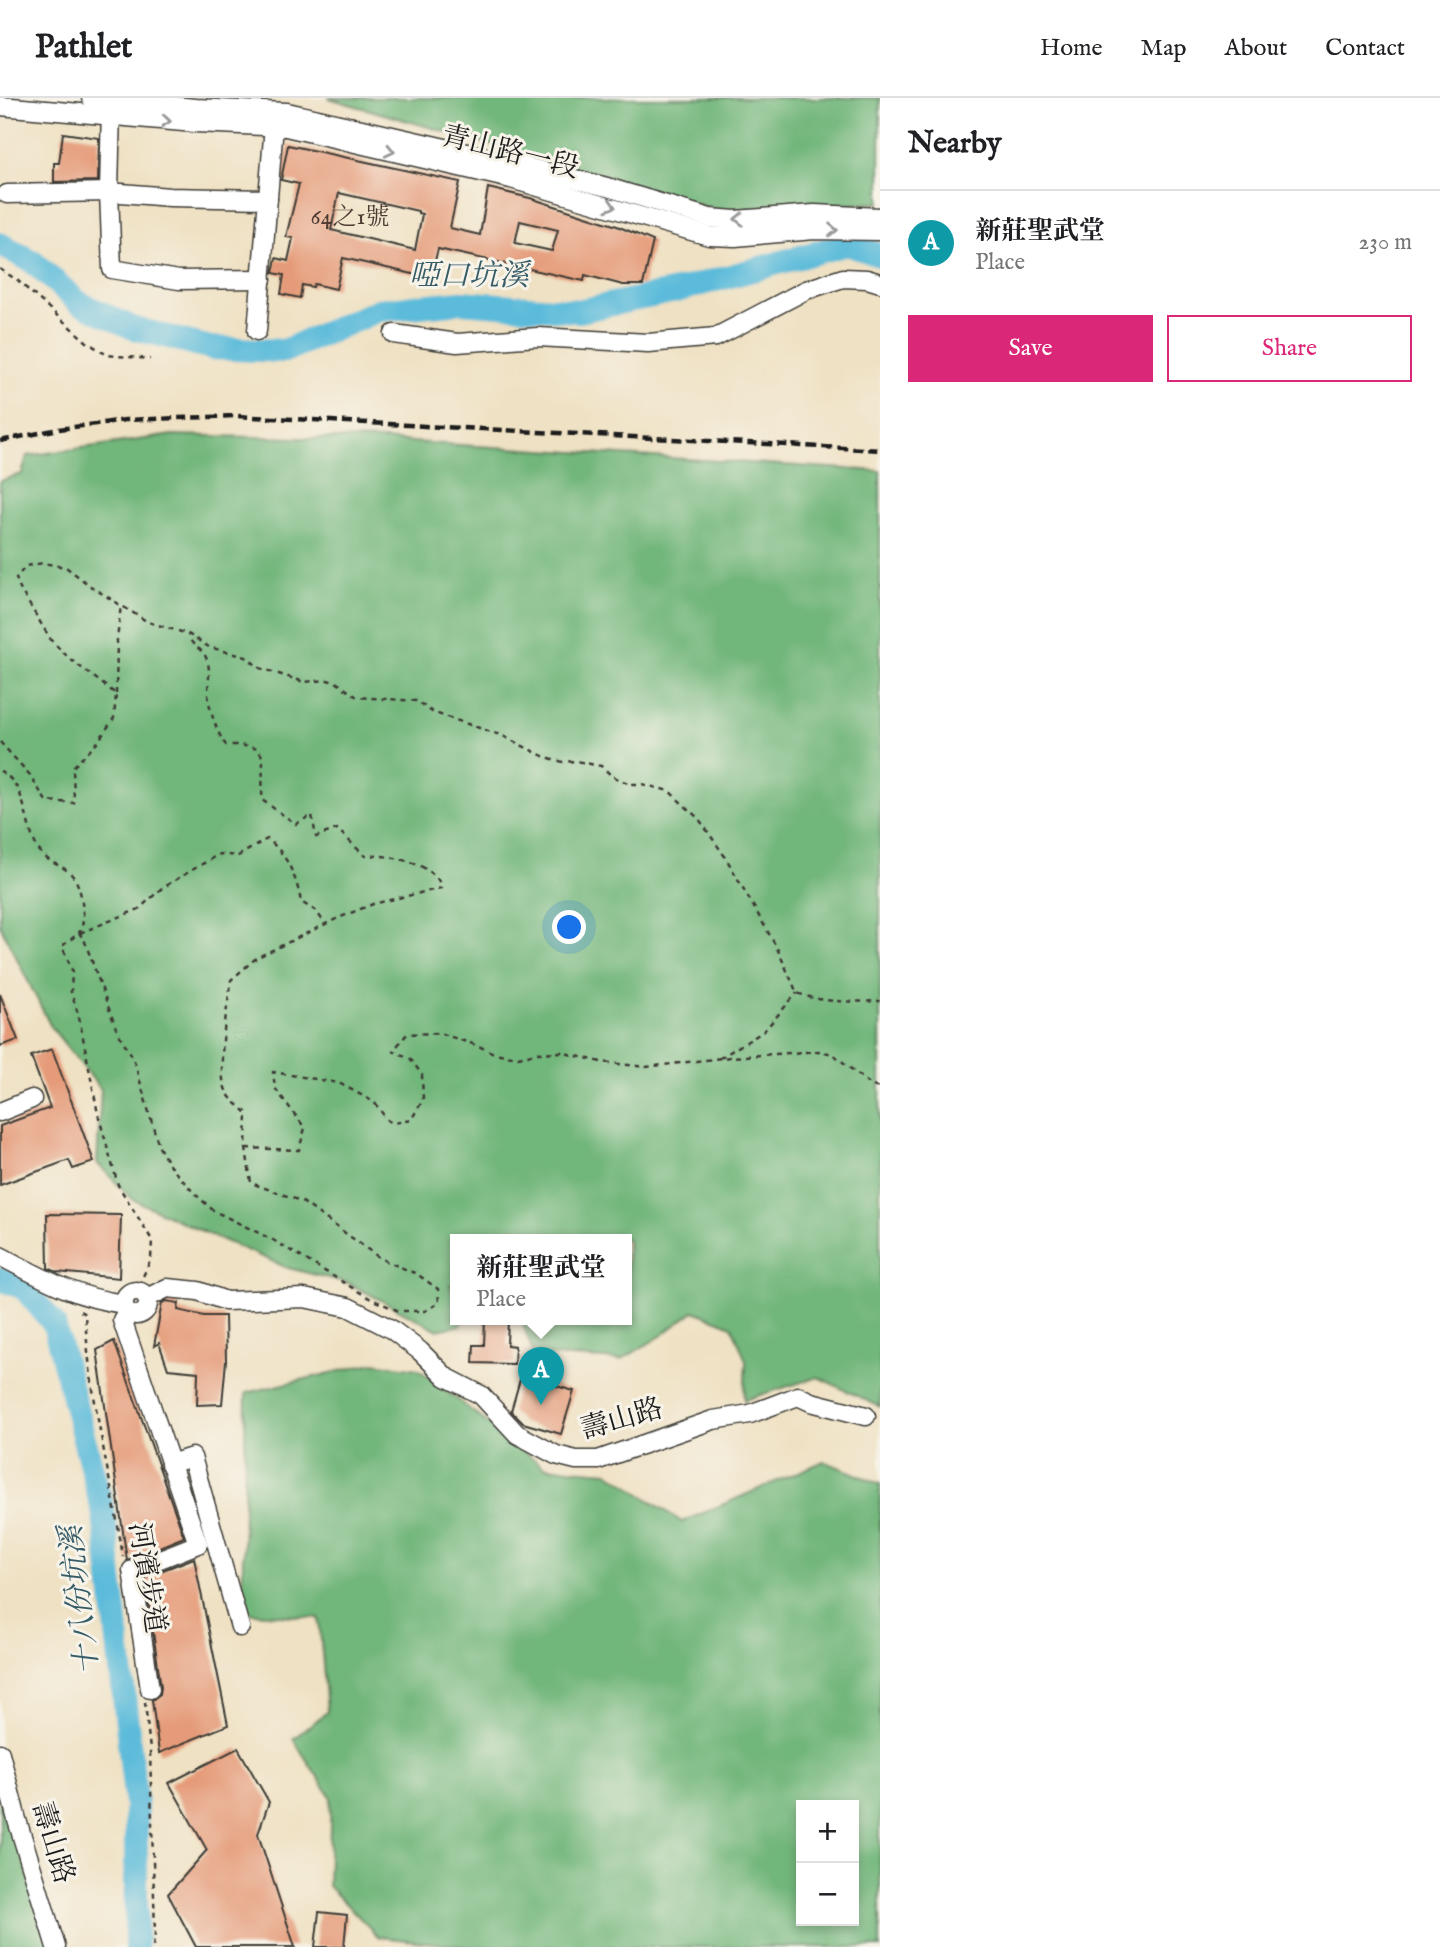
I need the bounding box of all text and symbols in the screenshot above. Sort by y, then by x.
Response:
text: Pathlet [35,27,132,69]
text: Home [1040,33,1103,64]
text: Map [1141,33,1187,64]
text: About [1225,33,1287,64]
text: Contact [1325,33,1405,64]
one-way arrow [160,113,171,128]
street label: 青山路一段 [438,119,582,187]
text: Nearby [908,125,1001,163]
one-way arrow [384,142,396,157]
one-way arrow [604,197,616,212]
house number: 64之1號 [311,202,389,233]
one-way arrow [733,211,744,226]
text: 新莊聖武堂 [975,215,1105,248]
one-way arrow [828,223,839,238]
text: A [923,228,939,257]
text: 230 m [1359,228,1412,257]
text: Place [975,248,1025,277]
water label: 啞口坑溪 [409,258,532,296]
button: Save [908,315,1153,382]
button: Share [1167,315,1412,382]
your location [552,910,586,944]
popup [450,1234,632,1325]
text: 新莊聖武堂 [476,1252,606,1285]
text: Place [476,1285,526,1314]
pin: A [518,1347,564,1405]
street label: 壽山路 [577,1392,667,1448]
water label: 十八份坑溪 [53,1520,109,1677]
street label: 河濱步道 [120,1520,172,1636]
street label: 壽山路 [23,1798,81,1888]
map controls [796,1800,859,1926]
button: + [796,1800,859,1863]
button: − [796,1863,859,1926]

